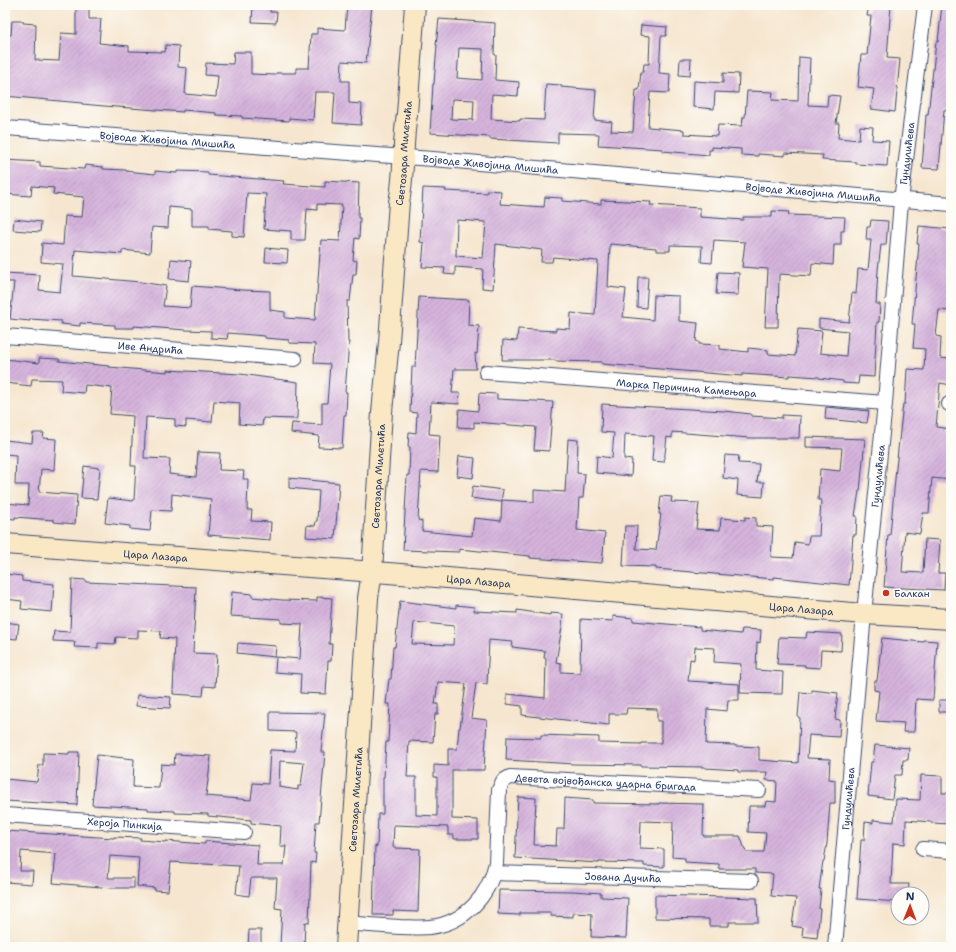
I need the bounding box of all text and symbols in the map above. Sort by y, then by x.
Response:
street label: Светозара Милетића [393,100,415,206]
street label: Гундулићева [897,121,918,185]
street label: Војводе Живојина Мишића [99,129,237,152]
street label: Војводе Живојина Мишића [422,152,560,177]
street label: Војводе Живојина Мишића [745,180,882,205]
street label: Иве Андрића [117,339,184,357]
street label: Марка Перичина Камењара [616,376,758,400]
street label: Светозара Милетића [369,423,388,529]
street label: Гундулићева [869,443,888,508]
street label: Цара Лазара [123,547,189,565]
street label: Цара Лазара [446,572,512,591]
place label: Балкан [894,587,930,600]
marker: Балкан [881,588,891,598]
street label: Цара Лазара [769,600,835,618]
street label: Светозара Милетића [346,746,366,852]
street label: Гундулићева [839,766,858,831]
street label: Девета војвођанска ударна бригада [514,771,697,794]
street label: Хероја Пинкија [87,815,163,833]
street label: Јована Дучића [584,870,662,885]
north arrow [890,886,930,926]
text: N [906,889,915,904]

